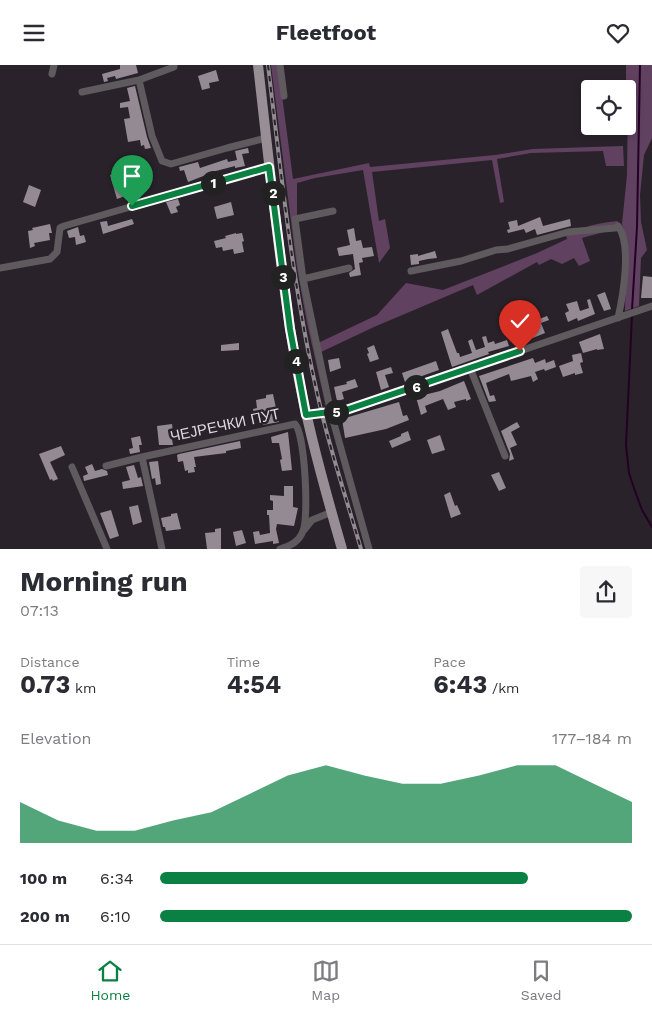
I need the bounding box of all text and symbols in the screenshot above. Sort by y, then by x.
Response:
icon: menu [20,19,48,47]
icon: heart [604,19,632,47]
text: Fleetfoot [276,20,376,45]
map controls [581,80,636,135]
button: locate [581,80,636,135]
pin [111,155,153,206]
icon: arrive [118,162,146,190]
pin: 1 [200,171,226,195]
text: 1 [210,175,217,191]
pin: 2 [260,181,286,205]
text: 2 [269,185,278,201]
pin: 3 [270,265,296,289]
text: 3 [279,269,288,285]
pin [499,300,541,351]
icon: check [506,307,534,335]
pin: 4 [284,349,308,373]
text: 4 [292,353,301,369]
pin: 6 [404,375,428,399]
text: 6 [412,379,421,395]
pin: 5 [324,399,348,425]
text: 5 [332,404,341,420]
street label: ЧЕЈРЕЧКИ ПУТ [169,405,281,445]
text: Morning run [20,565,188,598]
button: share [580,566,632,618]
text: 07:13 [20,601,59,620]
text: Distance [20,654,80,670]
text: Time [227,654,260,670]
text: Pace [433,654,466,670]
text: 0.73 [20,670,70,699]
text: 4:54 [227,670,281,699]
text: 6:43 [433,670,487,699]
text: km [70,680,96,696]
text: /km [487,680,519,696]
text: Elevation [20,729,91,748]
text: 177–184 m [552,729,632,748]
text: 100 m [20,869,67,888]
text: 6:34 [100,869,134,888]
text: 200 m [20,907,70,926]
text: 6:10 [100,907,131,926]
tab: Home [90,957,130,1003]
tab: Map [311,957,340,1003]
tab: Saved [521,957,562,1003]

